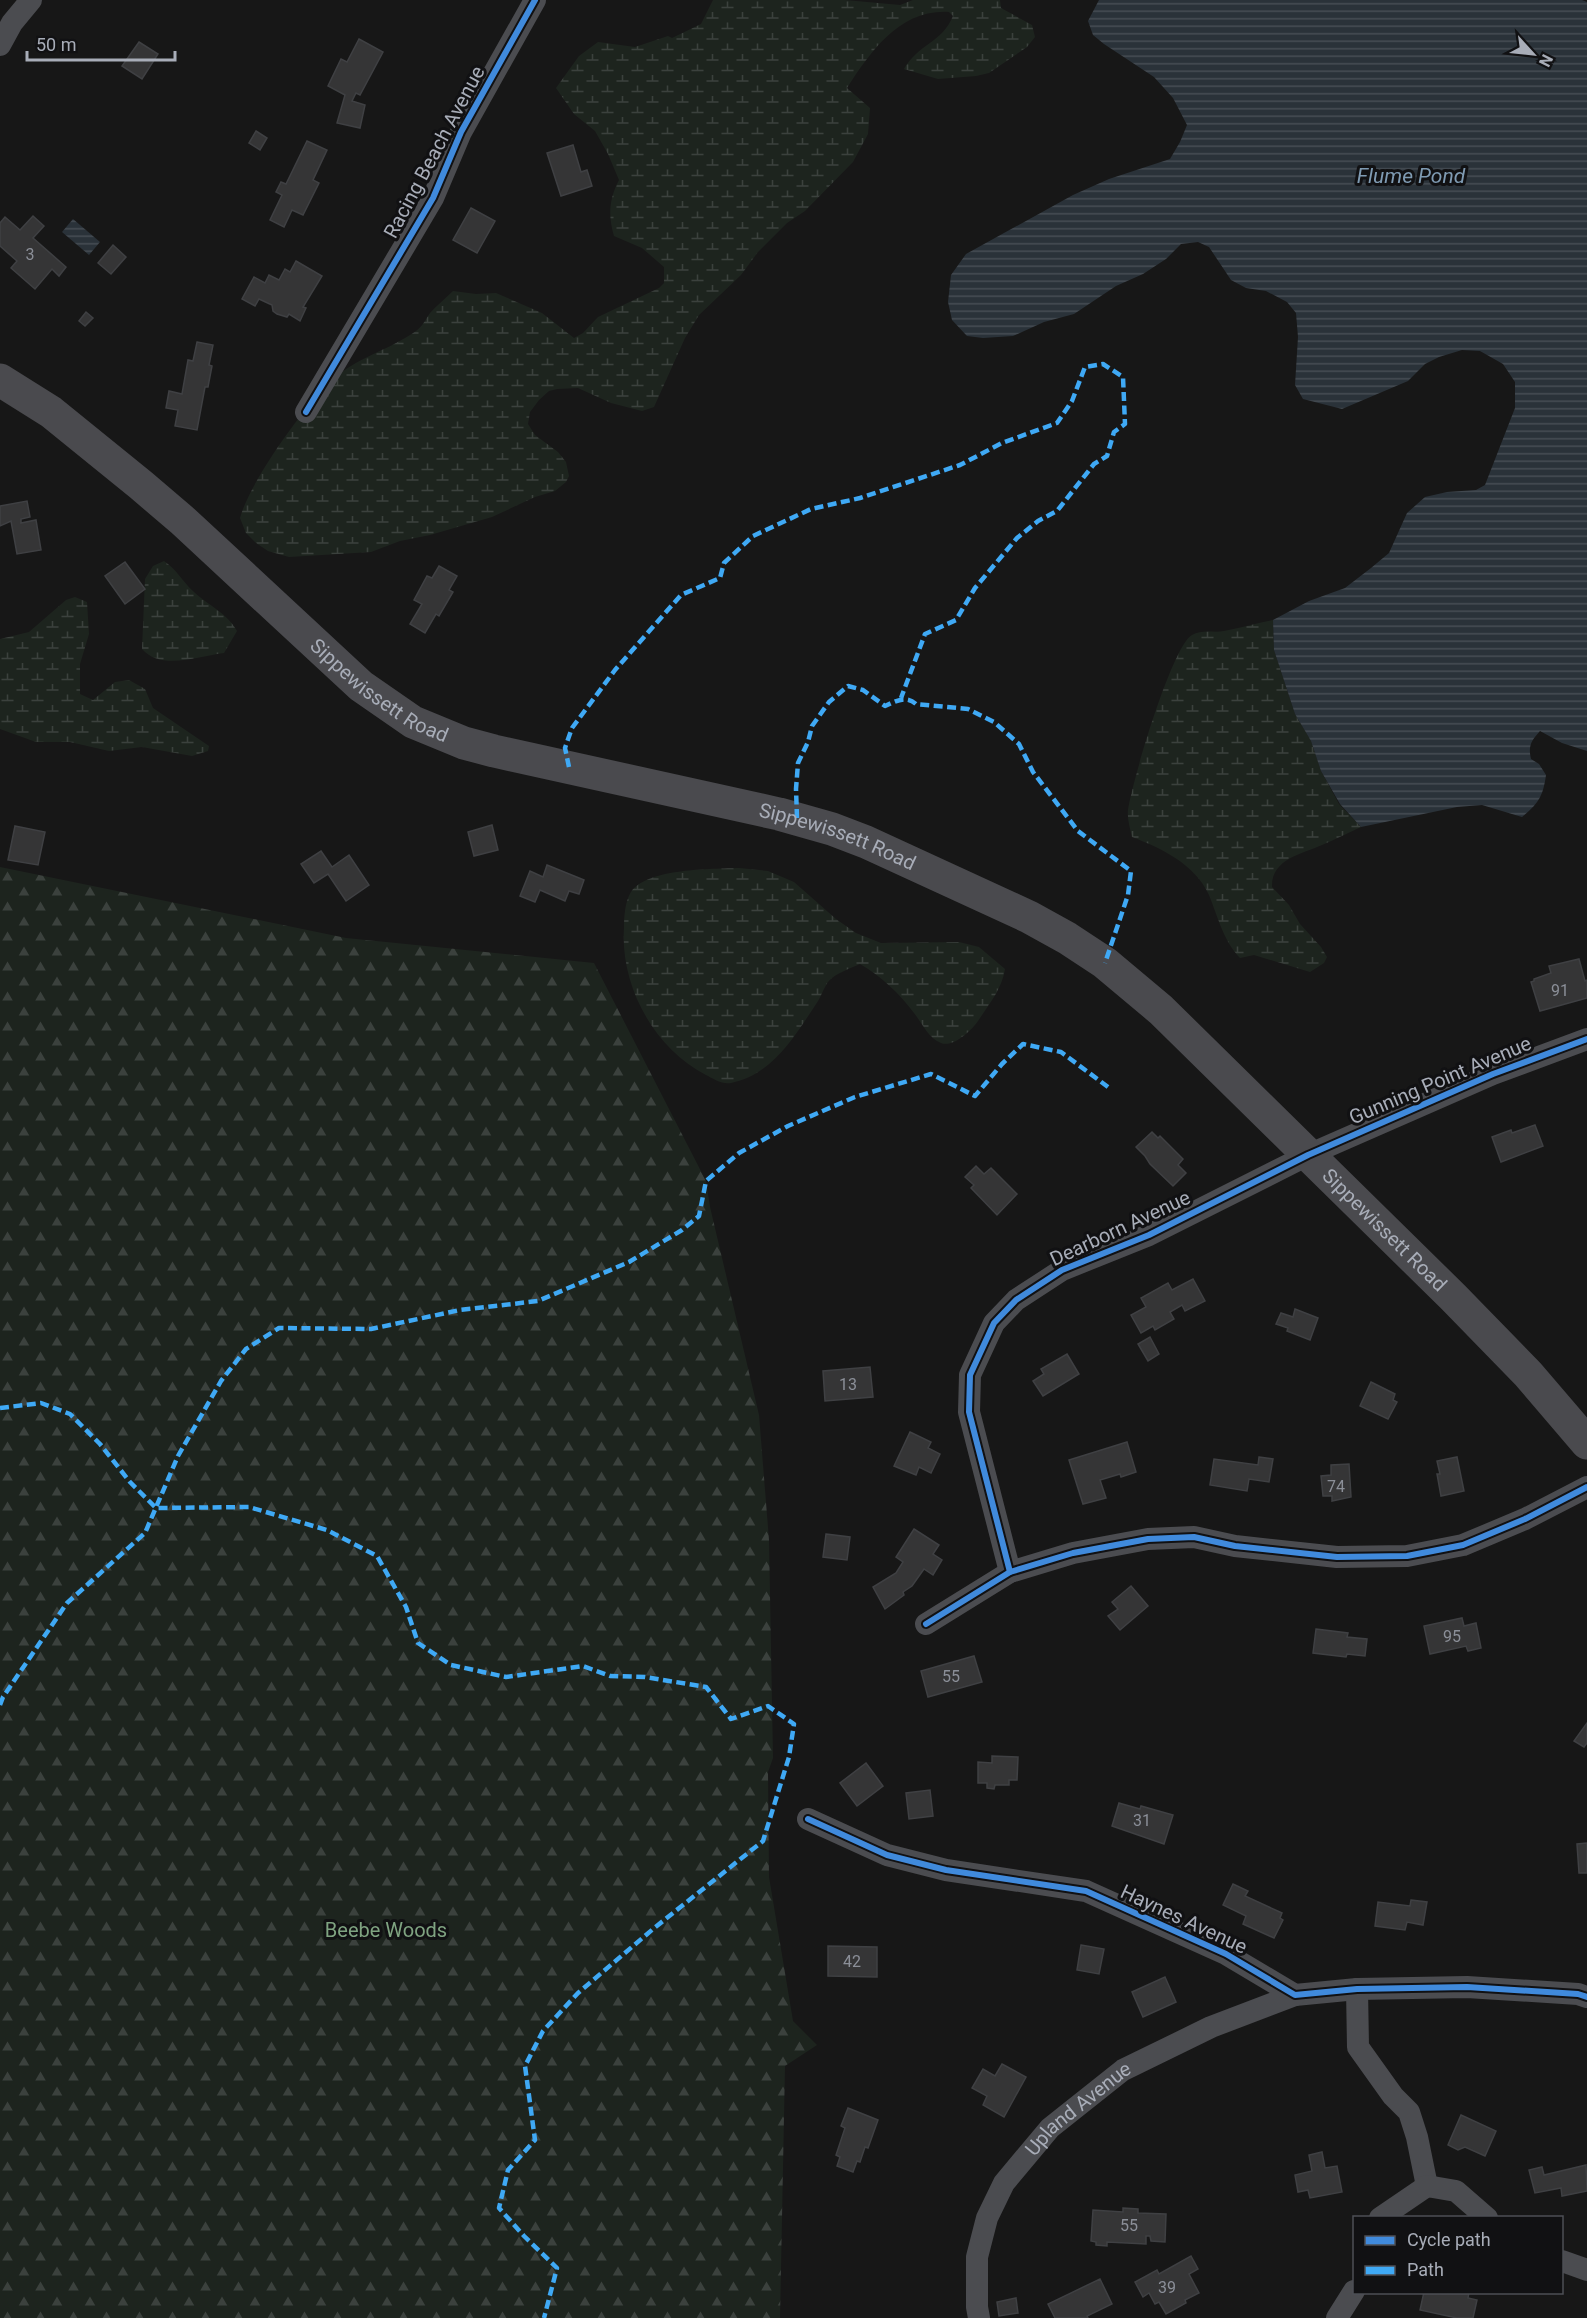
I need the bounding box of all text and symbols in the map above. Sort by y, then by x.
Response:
scale bar [27,24,176,62]
north arrow [1503,24,1563,84]
text: 50 m [36,34,76,55]
text: N [1535,51,1557,70]
street label: Racing Beach Avenue [378,62,490,242]
water label: Flume Pond [1357,164,1466,188]
house number: 3 [26,245,35,264]
street label: Sippewissett Road [305,633,452,747]
street label: Sippewissett Road [757,798,920,875]
house number: 91 [1551,981,1569,1000]
street label: Gunning Point Avenue [1345,1031,1535,1129]
street label: Sippewissett Road [1317,1163,1452,1296]
street label: Dearborn Avenue [1046,1185,1194,1271]
house number: 13 [839,1375,857,1394]
house number: 74 [1327,1477,1345,1496]
house number: 95 [1443,1627,1461,1646]
house number: 55 [942,1667,960,1686]
house number: 31 [1133,1811,1151,1830]
street label: Haynes Avenue [1117,1879,1251,1959]
park label: Beebe Woods [325,1918,447,1942]
house number: 42 [843,1952,861,1971]
street label: Upland Avenue [1020,2056,1135,2161]
house number: 55 [1120,2216,1138,2235]
legend [1353,2216,1563,2294]
text: Cycle path [1407,2229,1491,2250]
text: Path [1407,2259,1444,2280]
house number: 39 [1158,2278,1176,2297]

